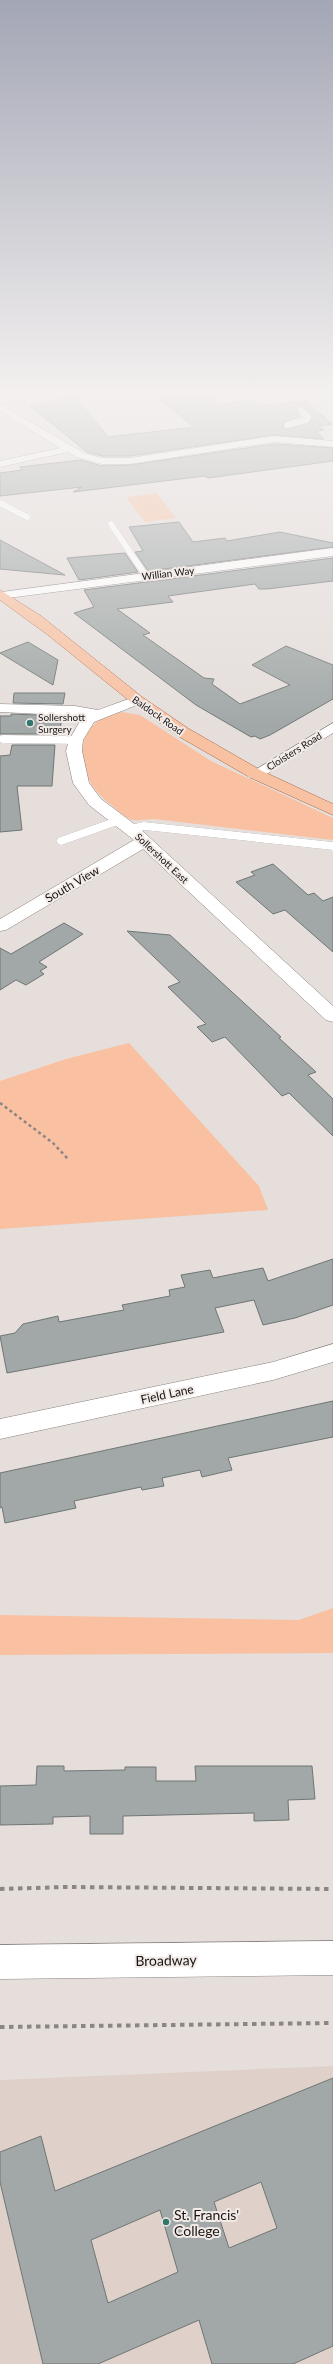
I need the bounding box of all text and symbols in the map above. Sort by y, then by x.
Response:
street label: Willian Way [141,564,196,582]
street label: Baldock Road [130,693,186,737]
place label: Sollershott Surgery [38,711,85,735]
marker: Sollershott Surgery [25,718,35,728]
street label: Cloisters Road [264,729,324,773]
street label: Sollershott East [133,830,191,886]
street label: South View [42,862,102,906]
street label: Field Lane [139,1381,195,1407]
street label: Broadway [135,1951,198,1969]
place label: St. Francis' College [174,2206,239,2239]
marker: St. Francis' College [161,2217,171,2227]

